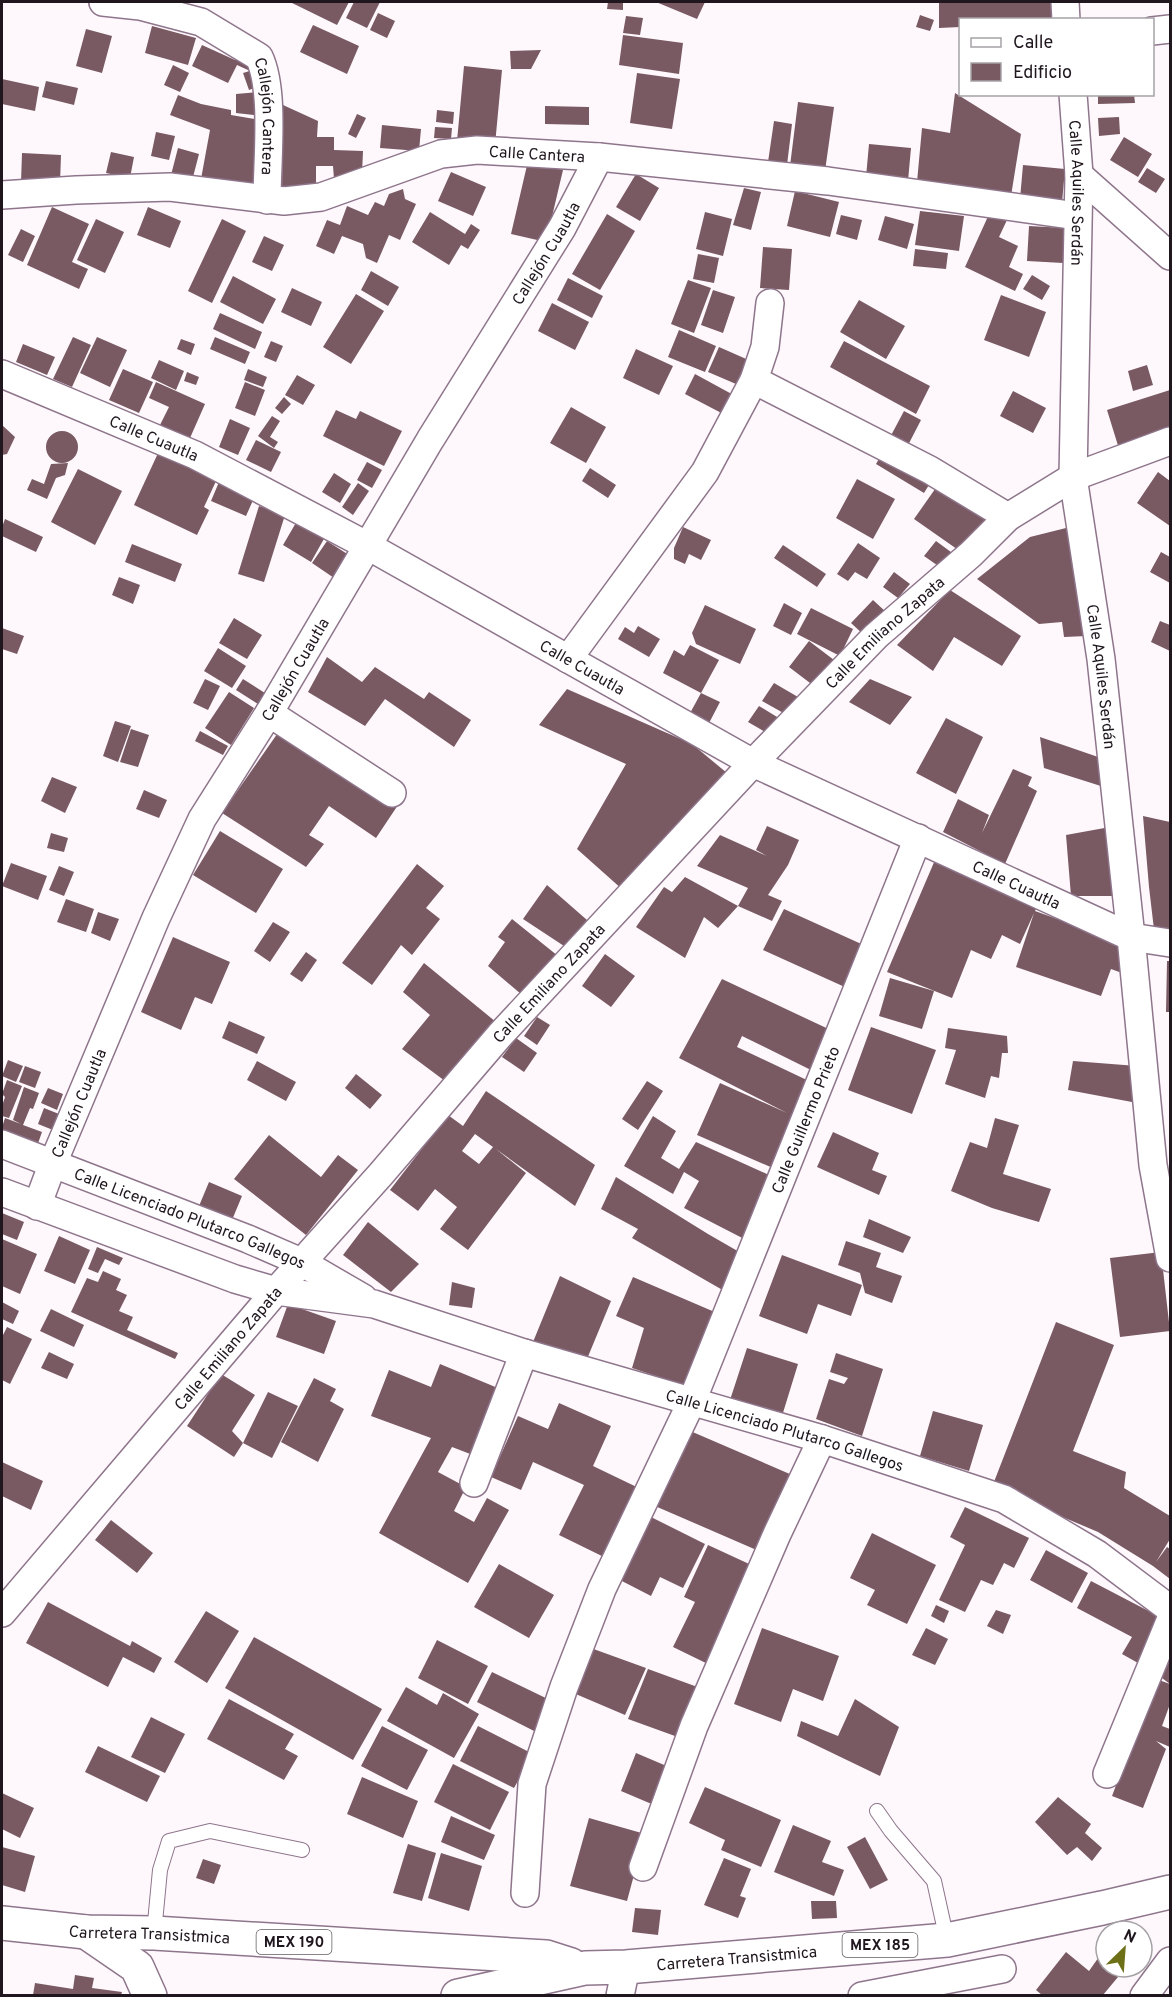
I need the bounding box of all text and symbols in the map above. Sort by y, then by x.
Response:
legend [959,18,1154,96]
text: Calle [1013,32,1053,55]
street label: Callejón Cantera [248,55,277,175]
text: Edificio [1013,62,1072,85]
street label: Calle Aquiles Serdán [1063,119,1087,266]
street label: Calle Cantera [488,143,585,168]
street label: Callejón Cuautla [509,199,586,309]
street label: Calle Cuautla [106,412,201,467]
street label: Calle Emiliano Zapata [822,573,950,694]
street label: Calle Aquiles Serdán [1081,603,1119,750]
street label: Callejón Cuautla [258,615,335,726]
street label: Calle Cuautla [535,637,628,701]
street label: Calle Cuautla [969,857,1063,915]
street label: Calle Emiliano Zapata [489,920,610,1048]
street label: Calle Guillermo Prieto [768,1044,845,1197]
street label: Callejón Cuautla [48,1046,112,1161]
street label: Calle Licenciado Plutarco Gallegos [71,1165,309,1275]
street label: Calle Emiliano Zapata [171,1283,287,1415]
street label: Calle Licenciado Plutarco Gallegos [663,1386,906,1477]
north arrow [1094,1919,1154,1979]
street label: Carretera Transistmica [68,1922,231,1950]
text: N [1120,1926,1139,1949]
road number: MEX 190 [256,1930,332,1954]
road number: MEX 185 [842,1933,918,1957]
street label: Carretera Transistmica [656,1943,818,1976]

